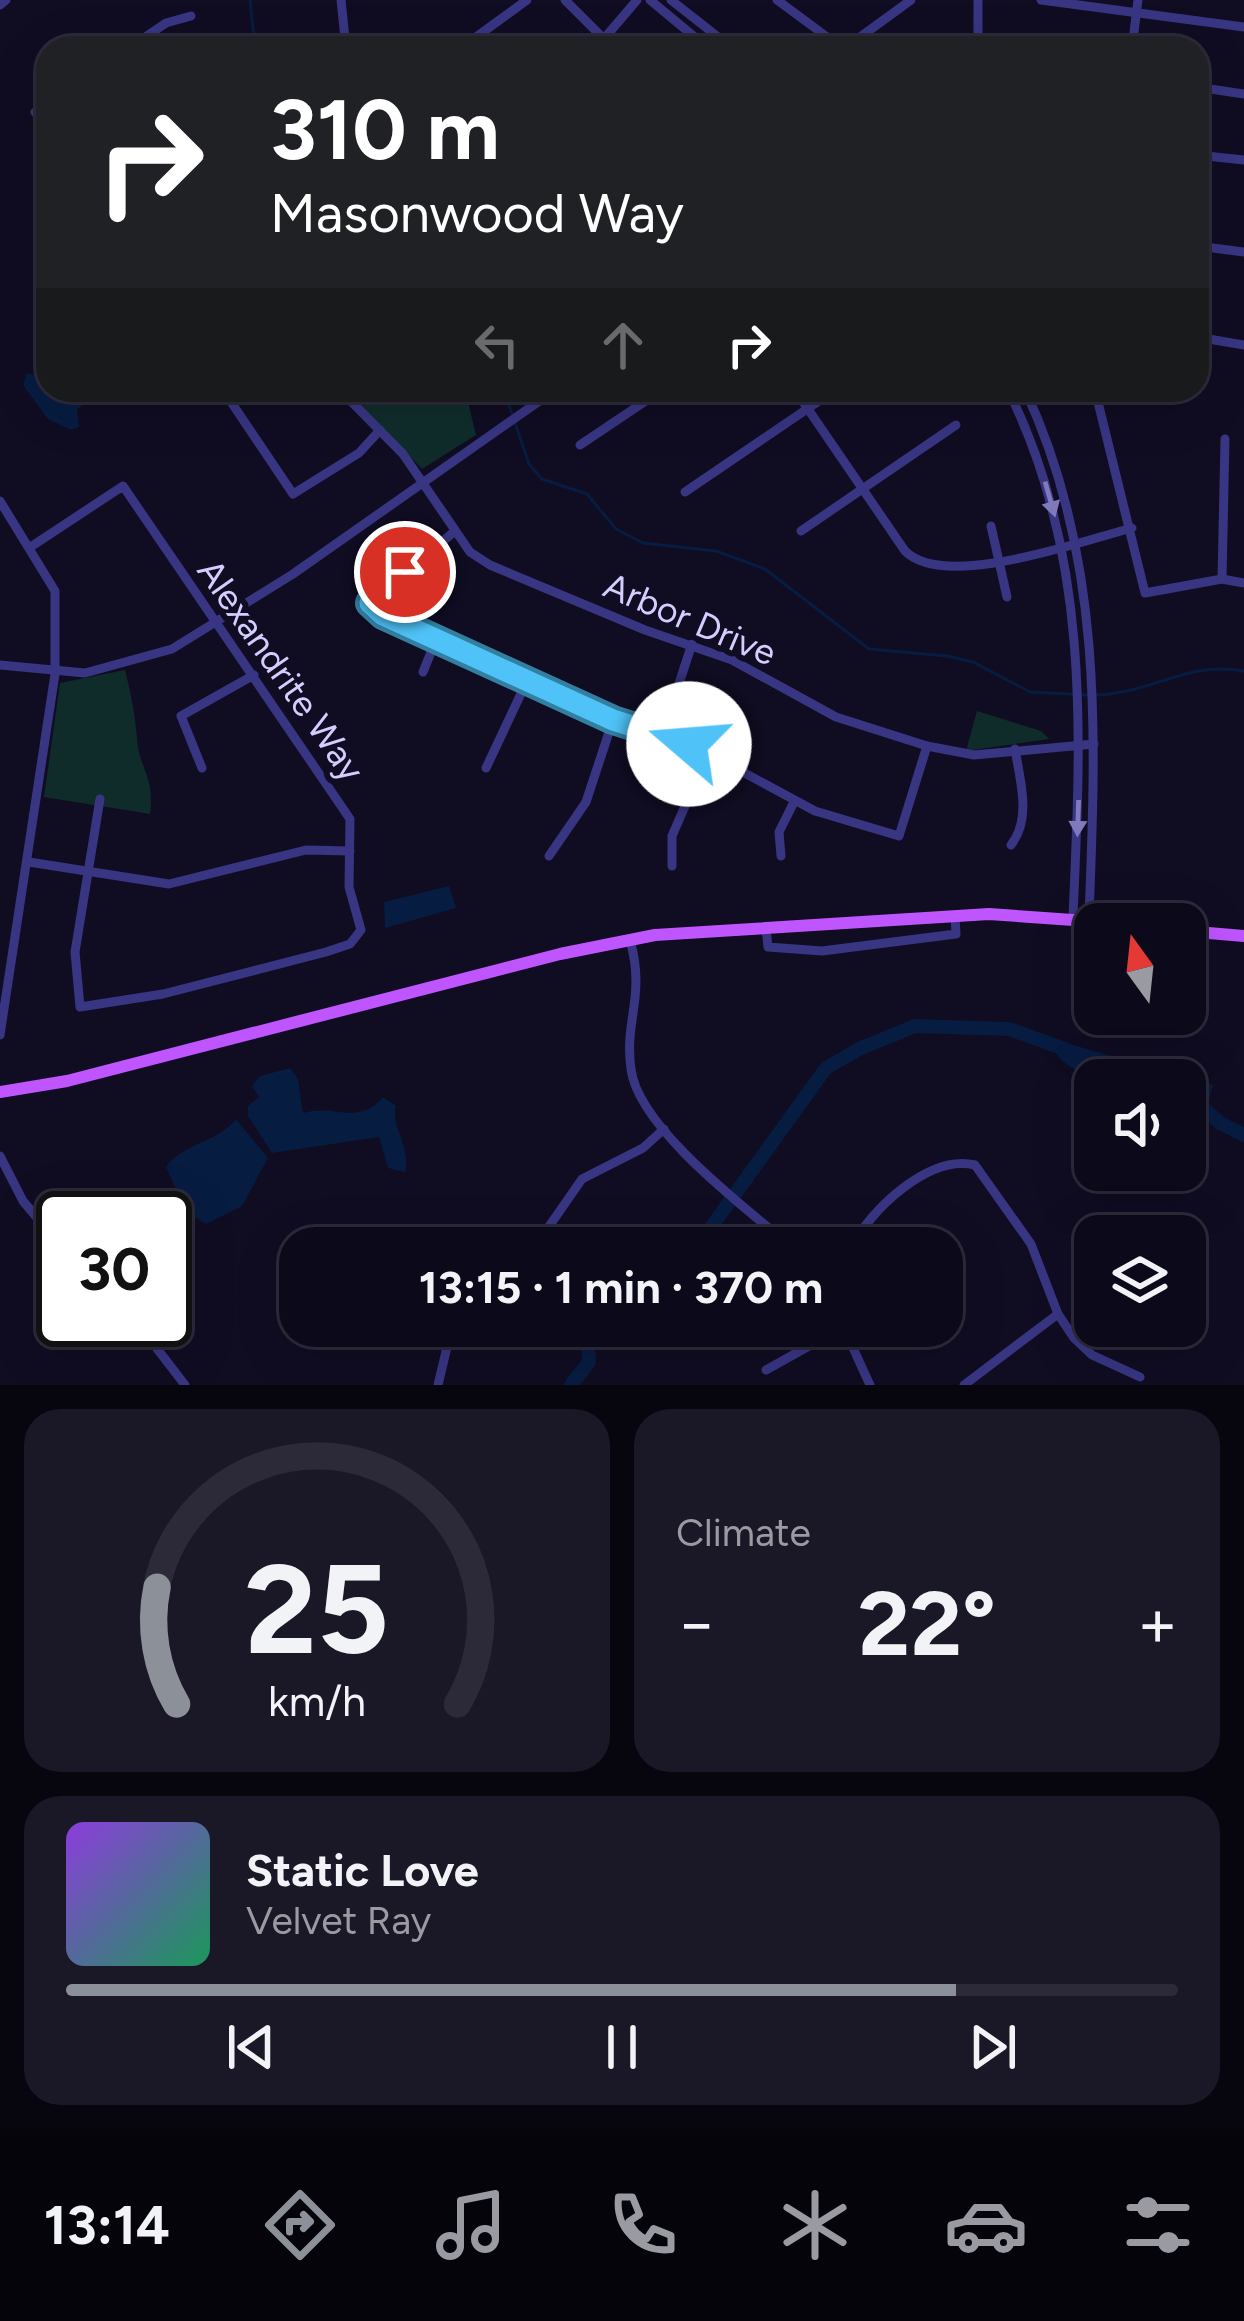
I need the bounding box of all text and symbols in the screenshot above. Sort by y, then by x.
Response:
text: 310 m [270,79,500,180]
icon: right [72,84,228,240]
text: Masonwood Way [270,181,684,246]
icon: left [464,312,530,378]
icon: ahead [590,312,656,378]
icon: right [716,312,782,378]
one-way arrow [1042,481,1060,518]
pin [354,521,456,623]
icon: arrive [372,539,438,605]
street label: Alexandrite Way [189,551,373,789]
street label: Arbor Drive [597,563,783,675]
position arrow [626,681,752,807]
one-way arrow [1068,800,1087,838]
north arrow [1074,903,1206,1035]
map controls [1074,903,1206,1347]
button: sound [1074,1059,1206,1191]
speed limit sign: 30 [36,1191,192,1347]
button: layers [1074,1215,1206,1347]
text: 13:15 · 1 min · 370 m [419,1260,823,1314]
text: Climate [676,1509,811,1556]
text: 25 [245,1534,389,1684]
text: 22° [858,1569,996,1678]
text: − [676,1583,717,1663]
text: + [1137,1583,1178,1663]
text: km/h [268,1674,366,1726]
text: Static Love [246,1843,479,1897]
text: Velvet Ray [246,1897,431,1944]
icon: previous [218,2014,284,2080]
icon: pause [589,2014,655,2080]
icon: next [960,2014,1026,2080]
icon: directions [258,2183,342,2267]
icon: music [429,2183,513,2267]
icon: phone [601,2183,685,2267]
icon: climate [773,2183,857,2267]
icon: car [944,2183,1028,2267]
icon: filters [1116,2183,1200,2267]
text: 13:14 [44,2193,170,2258]

